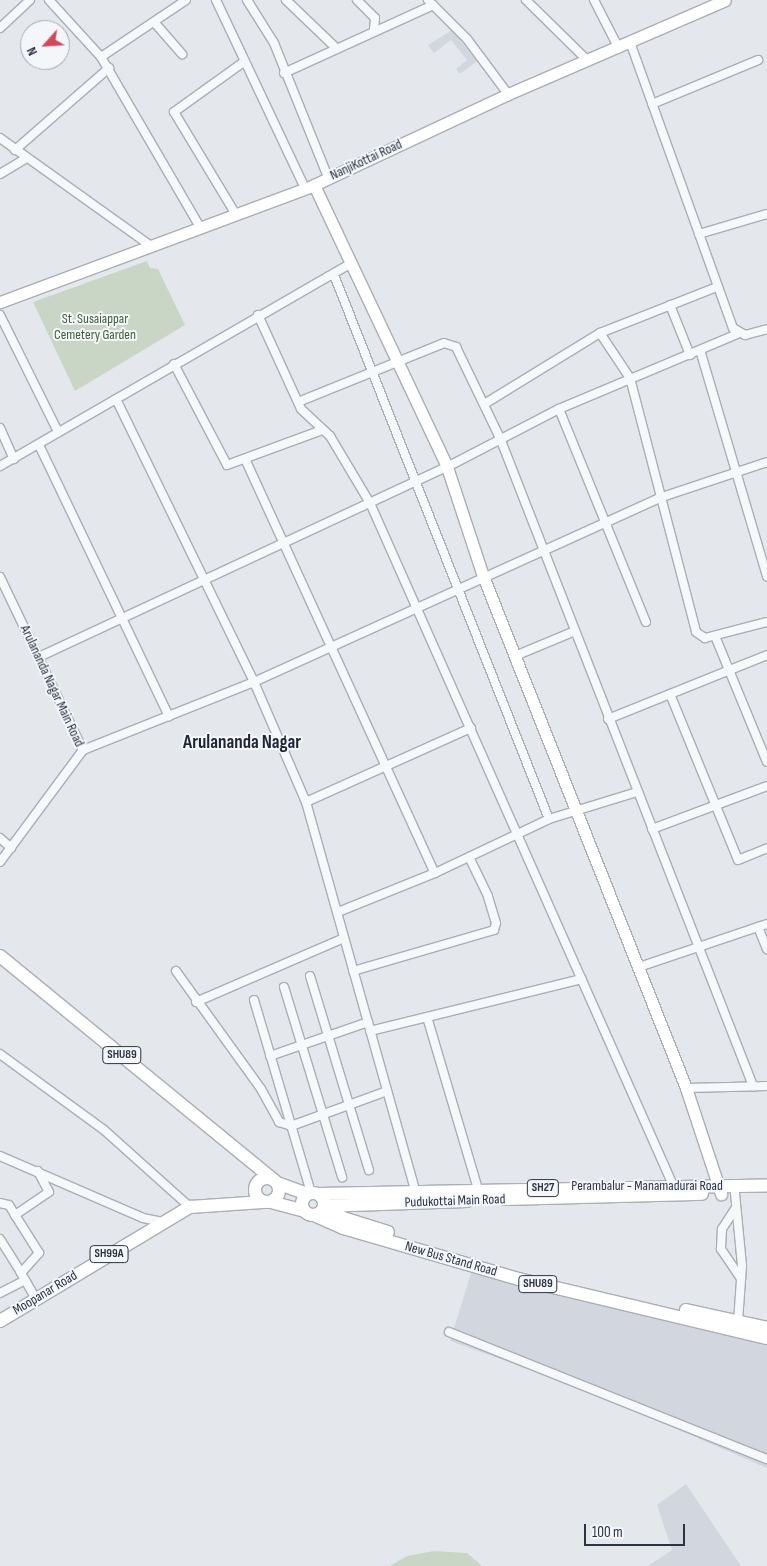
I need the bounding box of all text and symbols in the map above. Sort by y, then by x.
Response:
north arrow [20,20,70,70]
text: N [23,44,41,58]
street label: NanjiKottai Road [327,136,405,184]
park label: St. Susaiappar Cemetery Garden [54,311,136,344]
street label: Arulananda Nagar Main Road [16,622,88,750]
district label: Arulananda Nagar [183,732,301,754]
road number: SHU89 [102,1046,142,1064]
road number: SH27 [527,1178,559,1198]
street label: Perambalur - Manamadurai Road [571,1178,723,1194]
street label: Pudukottai Main Road [404,1191,506,1211]
street label: New Bus Stand Road [403,1238,499,1280]
road number: SH99A [89,1244,129,1264]
street label: Moopanar Road [10,1267,80,1319]
road number: SHU89 [518,1274,558,1294]
scale bar [587,1514,688,1546]
text: 100 m [592,1523,623,1542]

